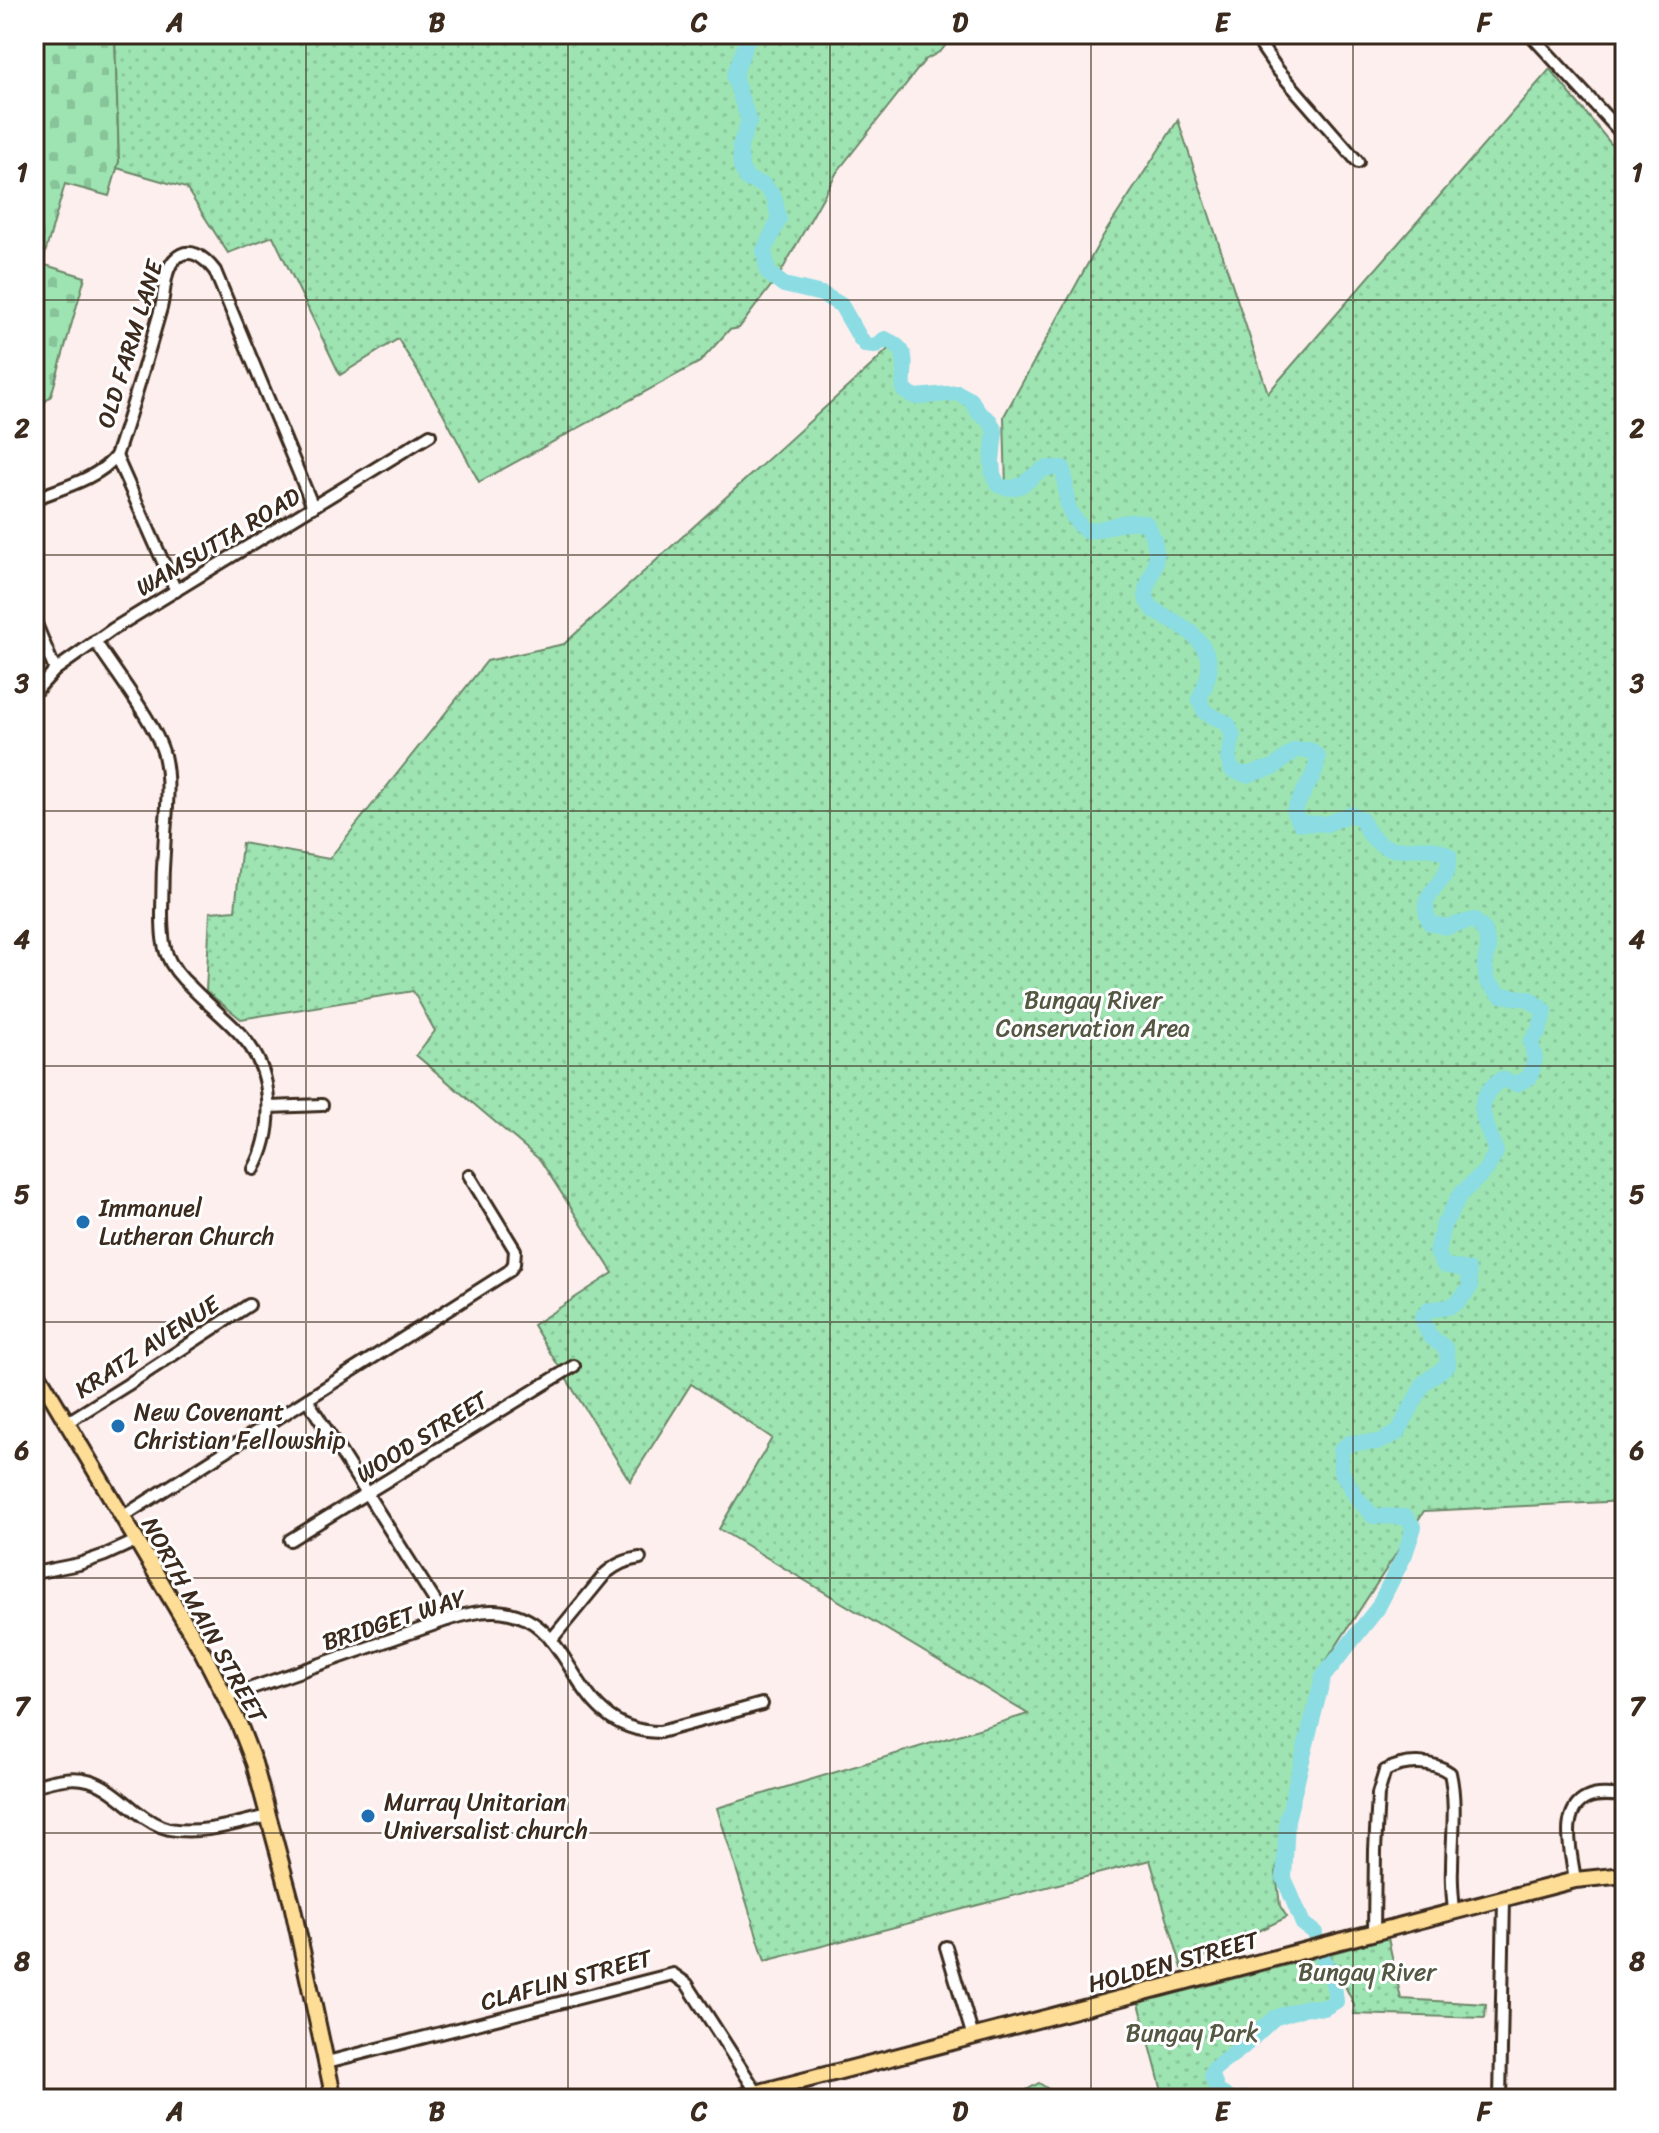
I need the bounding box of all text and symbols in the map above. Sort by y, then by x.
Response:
text: A [165,0,184,45]
text: B [429,0,446,45]
text: C [690,0,708,45]
text: D [952,0,968,45]
text: E [1215,0,1232,45]
text: F [1476,0,1493,45]
text: 1 [16,149,28,195]
text: 1 [1631,149,1643,195]
street label: OLD FARM LANE [84,253,176,433]
text: 2 [13,405,30,451]
text: 2 [1628,405,1645,451]
street label: WAMSUTTA ROAD [127,476,309,608]
text: 3 [14,660,30,706]
text: 3 [1629,660,1645,706]
text: 4 [14,916,30,962]
text: 4 [1629,916,1645,962]
park label: Bungay River Conservation Area [996,979,1190,1049]
text: 5 [14,1171,30,1217]
text: 5 [1629,1171,1645,1217]
place label: Immanuel Lutheran Church [98,1187,274,1257]
marker: Immanuel Lutheran Church [74,1213,92,1231]
street label: KRATZ AVENUE [66,1283,230,1410]
street label: WOOD STREET [347,1378,498,1494]
place label: New Covenant Christian Fellowship [134,1391,346,1461]
marker: New Covenant Christian Fellowship [109,1417,127,1435]
text: 6 [14,1427,30,1473]
text: 6 [1629,1427,1645,1473]
street label: NORTH MAIN STREET [130,1509,279,1732]
street label: BRIDGET WAY [317,1576,473,1663]
text: 7 [15,1683,32,1729]
text: 7 [1630,1683,1647,1729]
place label: Murray Unitarian Universalist church [384,1781,588,1851]
marker: Murray Unitarian Universalist church [359,1807,377,1825]
street label: HOLDEN STREET [1083,1919,1264,2005]
street label: CLAFLIN STREET [476,1936,658,2023]
text: 8 [13,1938,30,1984]
text: 8 [1628,1938,1645,1984]
park label: Bungay River [1298,1951,1438,1993]
park label: Bungay Park [1126,2012,1259,2054]
text: A [165,2088,184,2133]
text: B [429,2088,446,2133]
text: C [690,2088,708,2133]
text: D [952,2088,968,2133]
text: E [1215,2088,1232,2133]
text: F [1476,2088,1493,2133]

